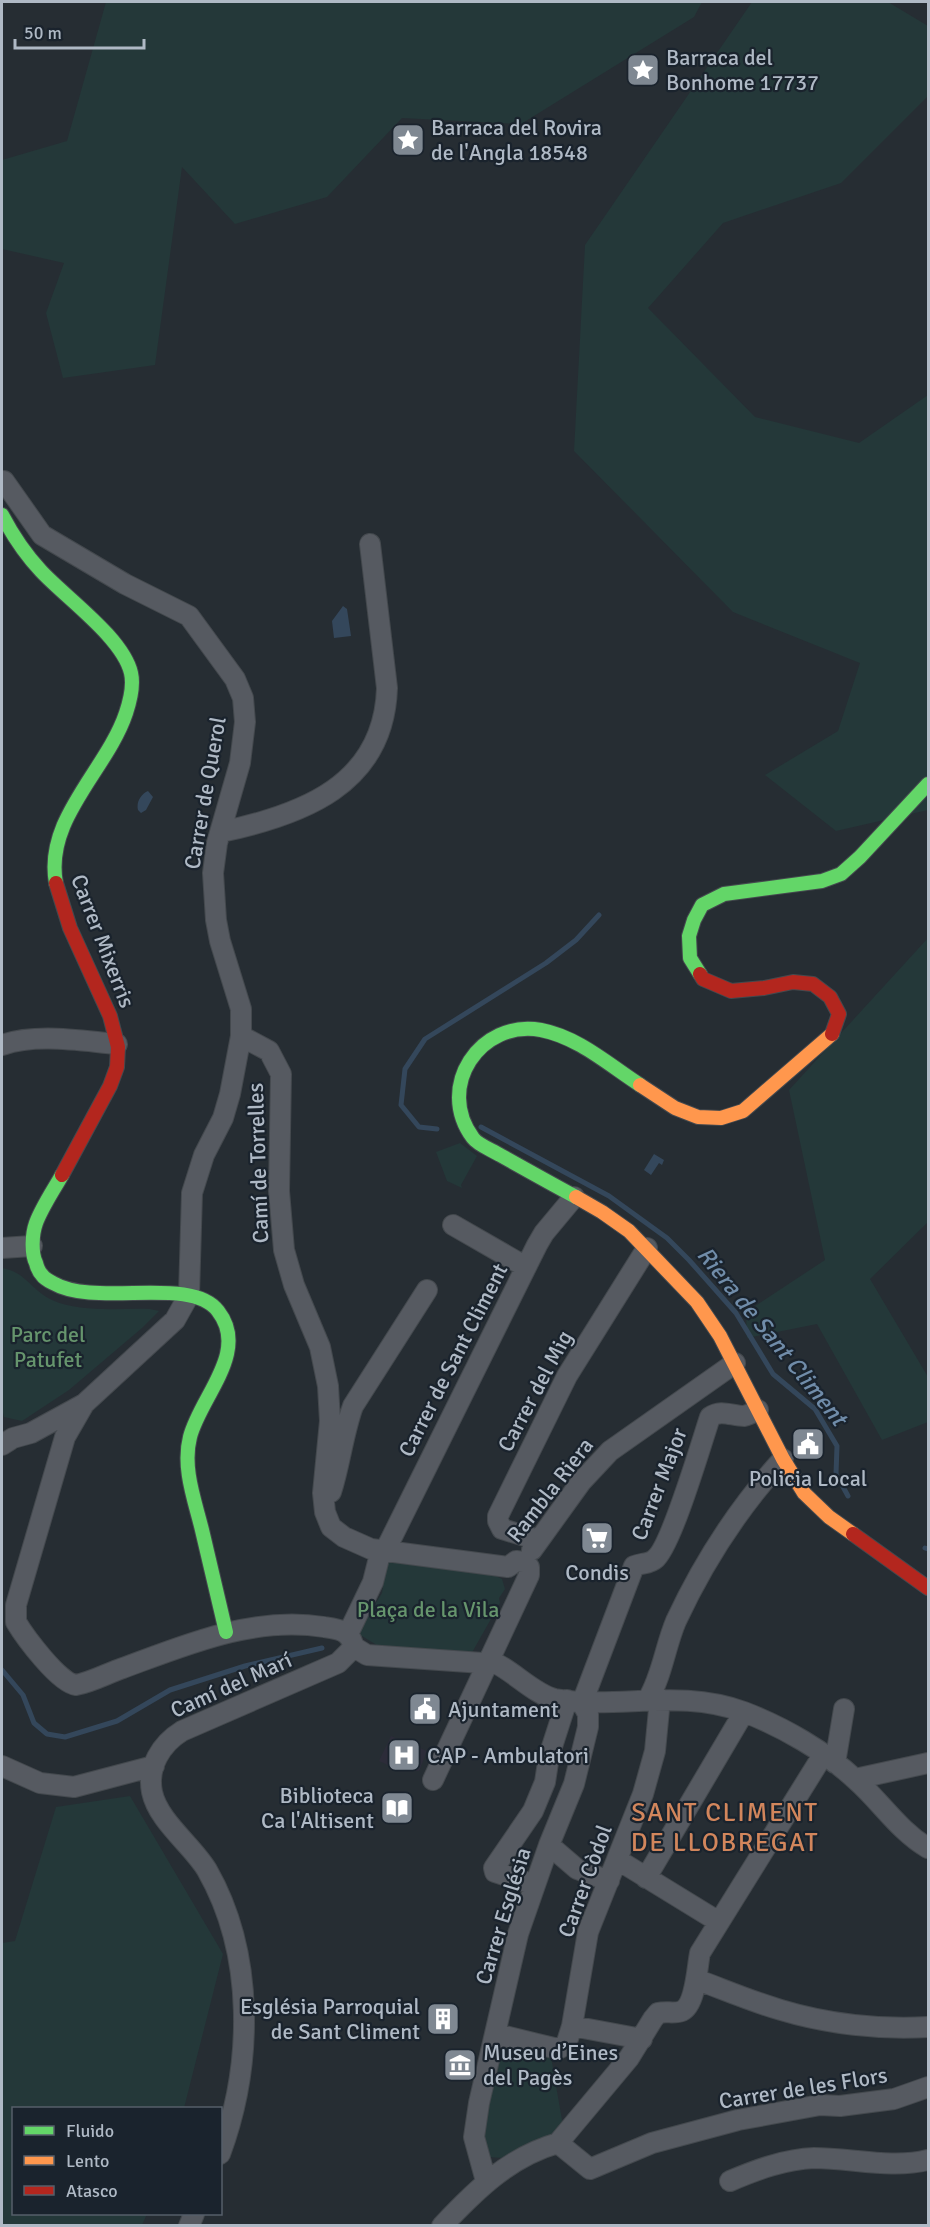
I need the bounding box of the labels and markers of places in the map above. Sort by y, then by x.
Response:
place label: Barraca del Bonhome 17737 [666,44,819,96]
place icon: Barraca del Bonhome 17737 [625,52,661,88]
place label: Barraca del Rovira de l'Angla 18548 [431,114,602,166]
place icon: Barraca del Rovira de l'Angla 18548 [390,122,426,158]
public building icon: Policia Local [790,1426,826,1462]
place label: Policia Local [749,1465,867,1492]
supermarket icon: Condis [579,1520,615,1556]
place label: Condis [565,1559,629,1586]
public building icon: Ajuntament [407,1691,443,1727]
place label: Ajuntament [448,1696,559,1723]
hospital icon: CAP - Ambulatori [386,1737,422,1773]
place label: CAP - Ambulatori [427,1742,589,1769]
place label: Biblioteca Ca l'Altisent [261,1782,374,1834]
library icon: Biblioteca Ca l'Altisent [379,1790,415,1826]
place label: Església Parroquial de Sant Climent [240,1993,420,2045]
building icon: Església Parroquial de Sant Climent [425,2001,461,2037]
place label: Museu d’Eines del Pagès [483,2039,618,2091]
museum icon: Museu d’Eines del Pagès [442,2047,478,2083]

